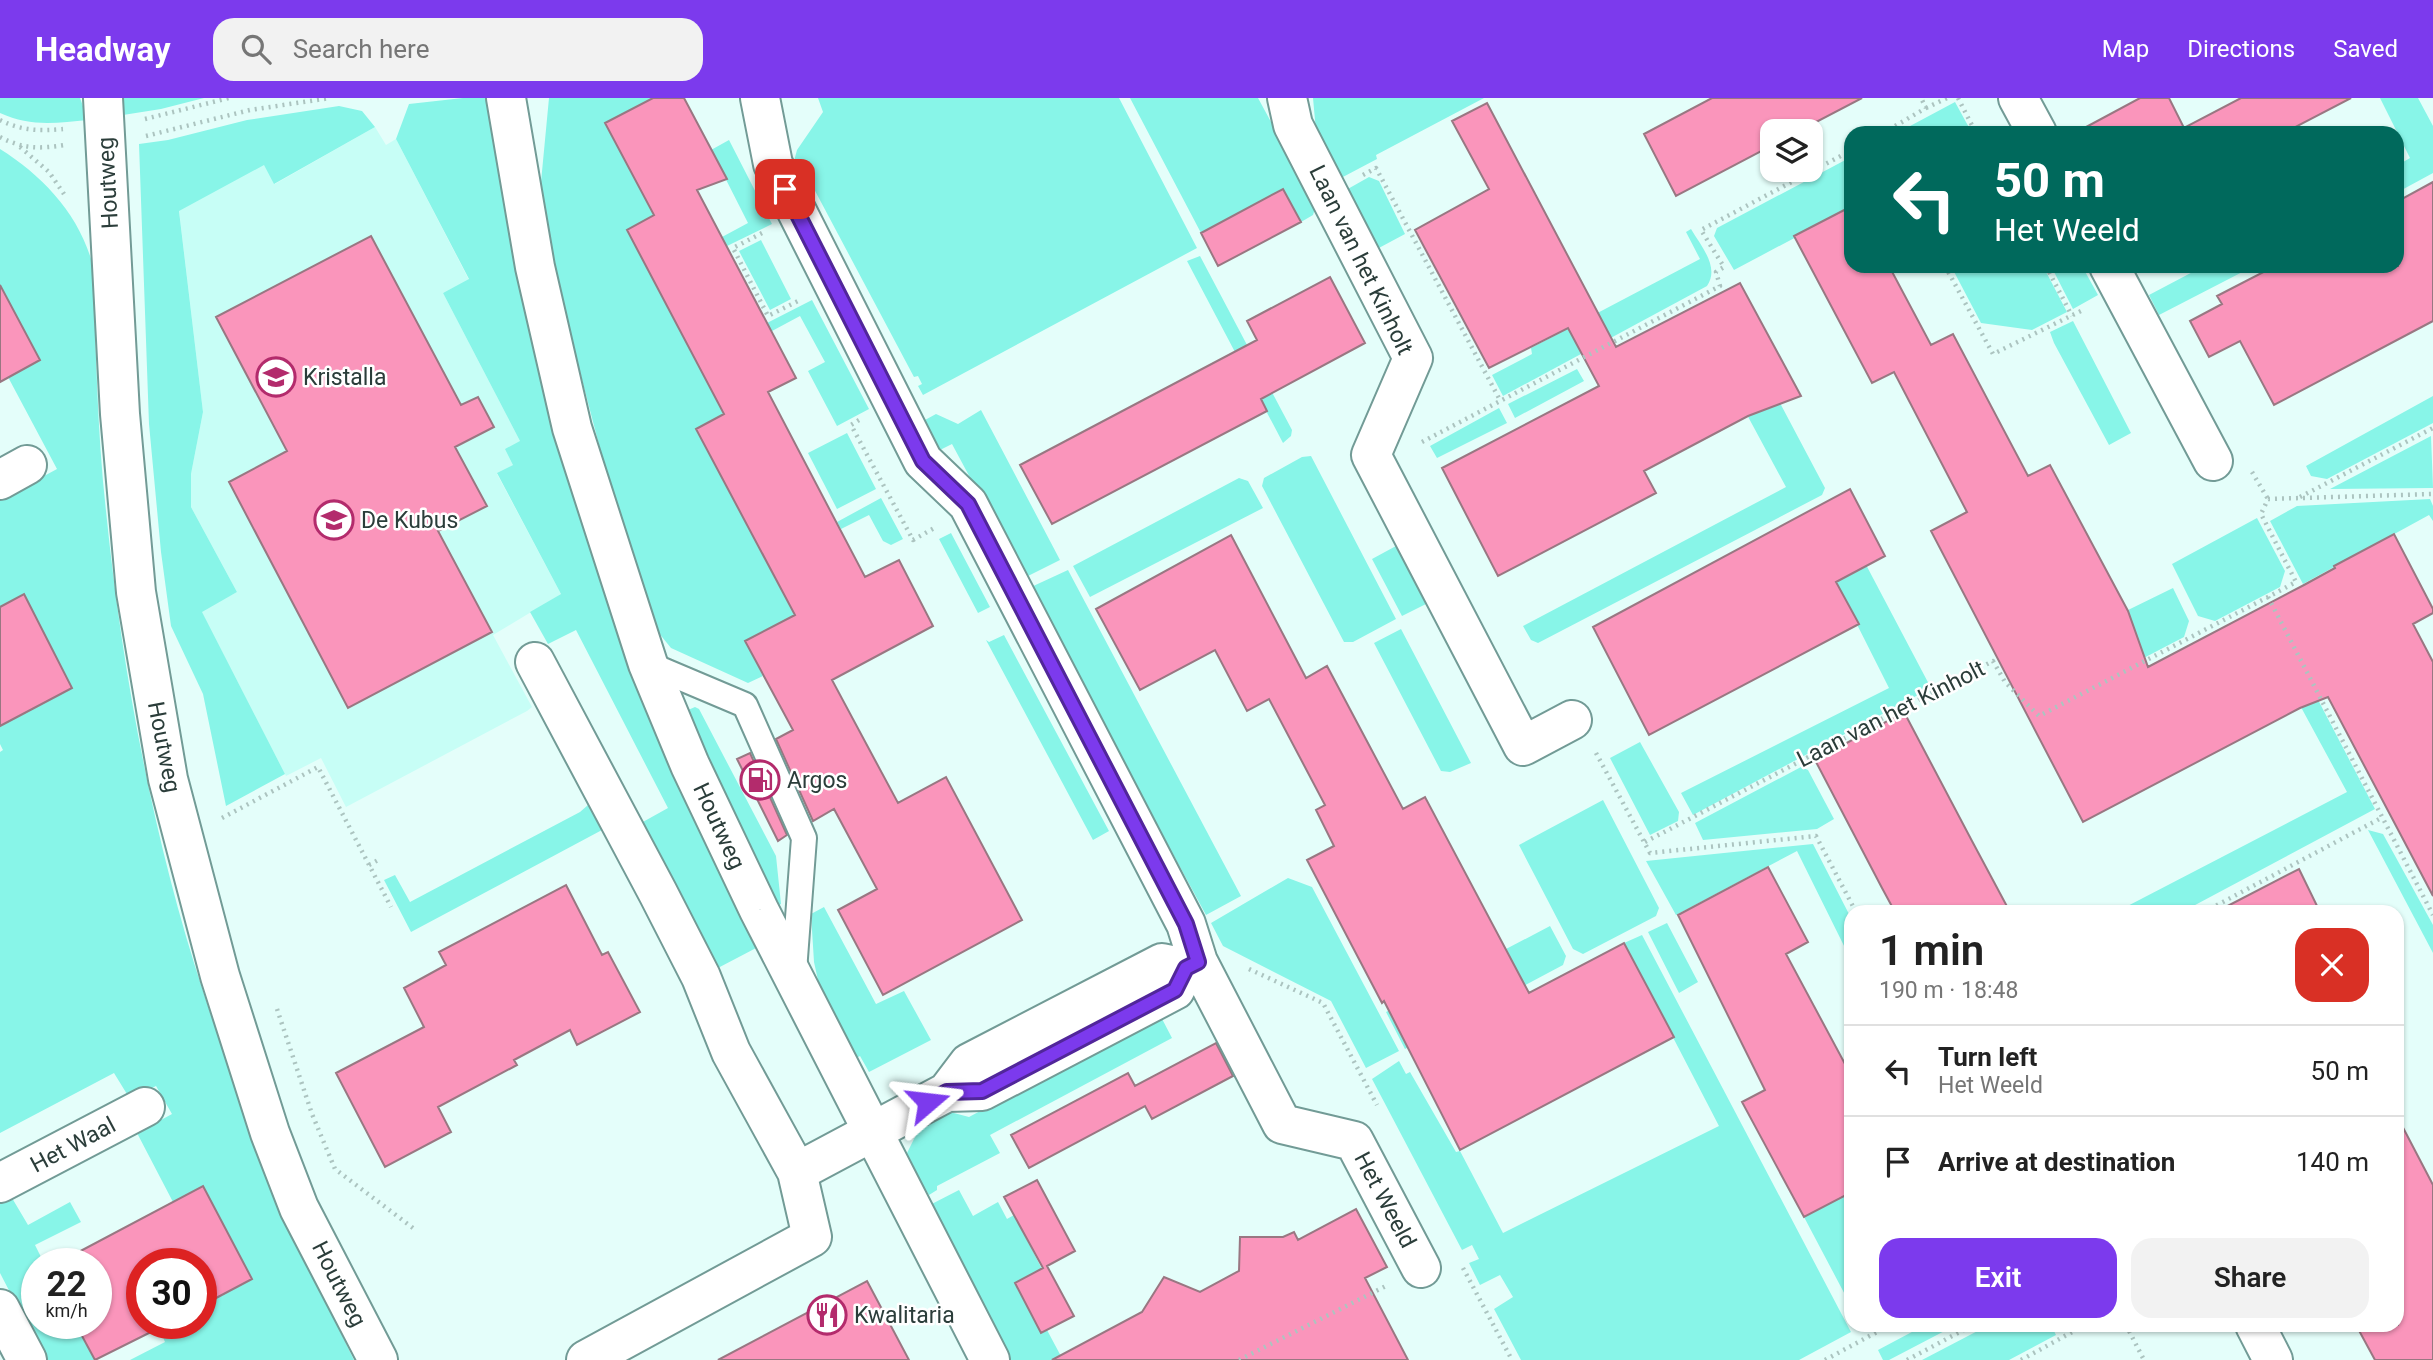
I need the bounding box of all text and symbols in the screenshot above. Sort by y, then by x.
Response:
search box [213,18,703,81]
text: Headway [35,30,171,69]
icon: search [237,30,275,68]
text: Search here [293,34,429,64]
text: Map [2102,35,2149,63]
text: Directions [2187,35,2295,63]
text: Saved [2333,35,2398,63]
map controls [1760,119,1823,182]
button: layers [1760,119,1823,182]
street label: Houtweg [92,136,124,230]
text: 50 m [1994,152,2105,209]
icon: left [1879,154,1970,245]
pin [755,159,815,219]
street label: Laan van het Kinholt [1303,161,1419,359]
icon: arrive [766,170,804,208]
text: Het Weeld [1994,211,2140,249]
school or university icon: Kristalla [255,356,297,398]
place label: Kristalla [303,364,386,391]
school or university icon: De Kubus [313,499,355,541]
place label: De Kubus [361,507,458,534]
street label: Laan van het Kinholt [1792,655,1990,773]
street label: Houtweg [142,699,186,795]
fuel station icon: Argos [739,759,781,801]
place label: Argos [787,767,848,794]
street label: Houtweg [687,779,751,873]
text: 1 min [1879,926,1984,975]
button: close [2295,928,2369,1002]
text: 190 m · 18:48 [1879,977,2018,1004]
text: Turn left [1938,1042,2037,1072]
icon: left [1879,1052,1917,1090]
text: 50 m [2311,1056,2369,1086]
position arrow [891,1065,965,1139]
text: Het Weeld [1938,1072,2043,1099]
street label: Het Waal [26,1111,120,1179]
icon: arrive [1879,1143,1917,1181]
street label: Het Weeld [1348,1147,1422,1253]
text: Arrive at destination [1938,1147,2175,1177]
text: 140 m [2296,1147,2369,1177]
street label: Houtweg [306,1237,372,1331]
button: Exit [1879,1238,2117,1318]
button: Share [2131,1238,2369,1318]
speed limit sign: 30 [126,1248,217,1339]
text: 22 [46,1264,87,1305]
restaurant icon: Kwalitaria [806,1294,848,1336]
text: km/h [45,1300,88,1321]
place label: Kwalitaria [854,1302,955,1329]

